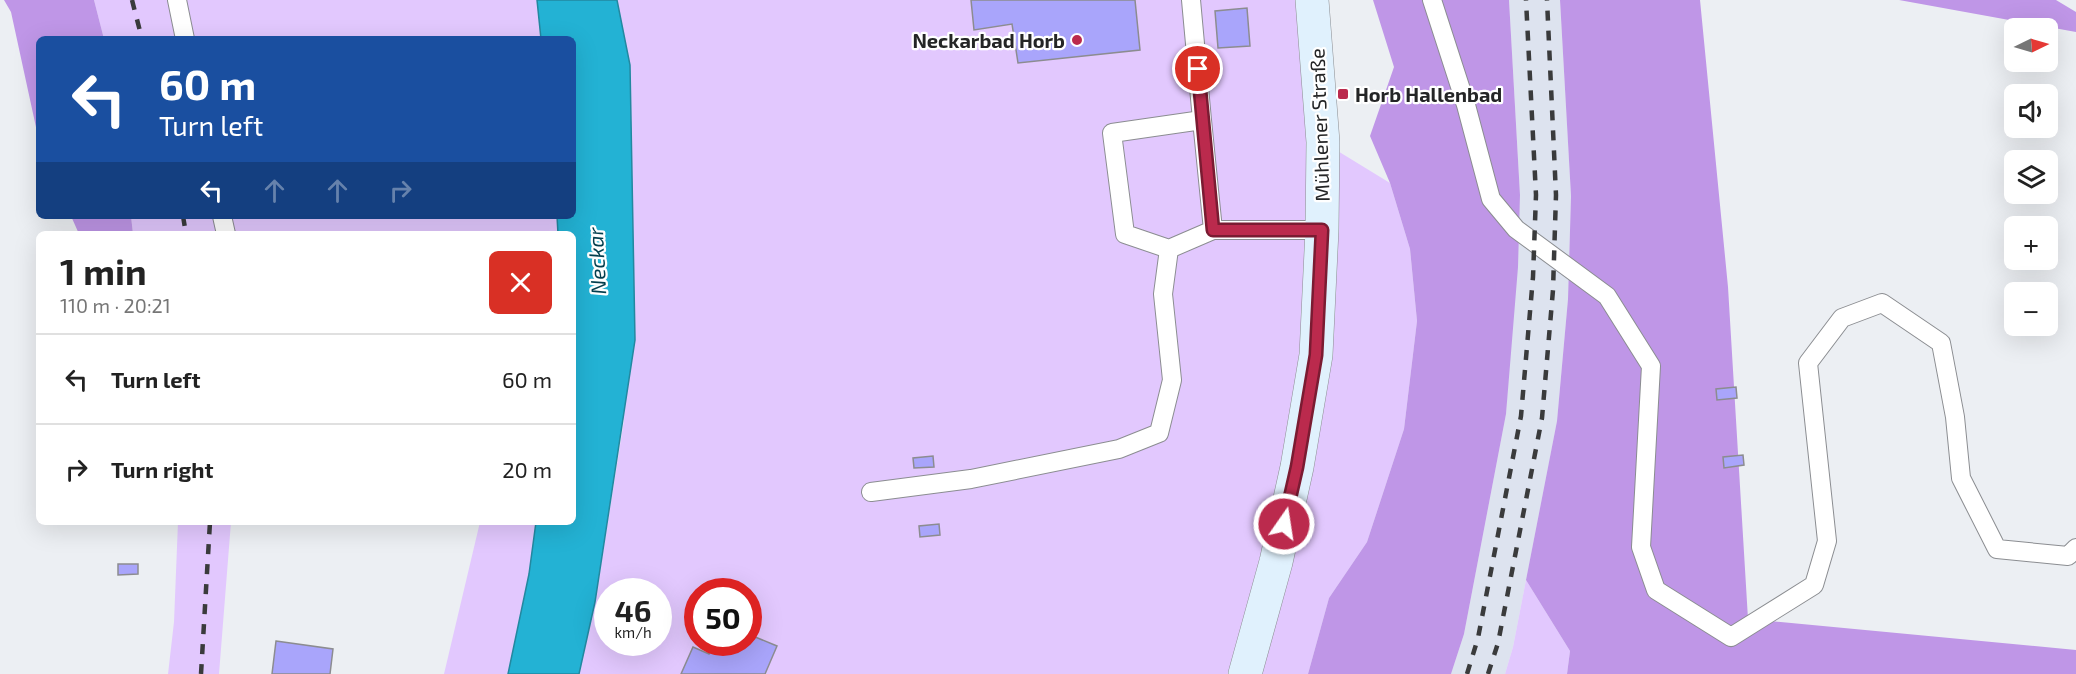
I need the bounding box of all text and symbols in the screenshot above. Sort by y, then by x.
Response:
north arrow [2004,18,2058,72]
map controls [2004,18,2058,336]
place label: Neckarbad Horb [912,28,1065,52]
marker: Neckarbad Horb [1070,33,1084,47]
pin [1172,43,1223,94]
street label: Mühlener Straße [1304,48,1334,202]
icon: arrive [1181,52,1214,85]
text: 60 m [159,58,256,108]
icon: left [60,60,138,138]
place label: Horb Hallenbad [1355,82,1502,106]
button: sound [2004,84,2058,138]
marker: Horb Hallenbad [1336,87,1350,101]
text: Turn left [159,109,263,141]
button: layers [2004,150,2058,204]
icon: left [195,174,228,207]
icon: ahead [258,174,291,207]
icon: ahead [321,174,354,207]
icon: right [384,174,417,207]
button: + [2004,216,2058,270]
water label: Neckar [582,226,610,295]
text: 1 min [60,249,147,292]
button: close [489,251,552,314]
button: − [2004,282,2058,336]
text: 110 m · 20:21 [60,293,171,317]
icon: left [60,363,93,396]
text: Turn left [111,366,200,392]
text: 60 m [502,366,552,392]
icon: right [60,453,93,486]
text: Turn right [111,456,213,482]
text: 20 m [502,456,552,482]
position arrow [1252,492,1316,556]
speed limit sign: 50 [684,578,762,656]
text: 46 [615,592,651,628]
text: km/h [614,623,652,641]

